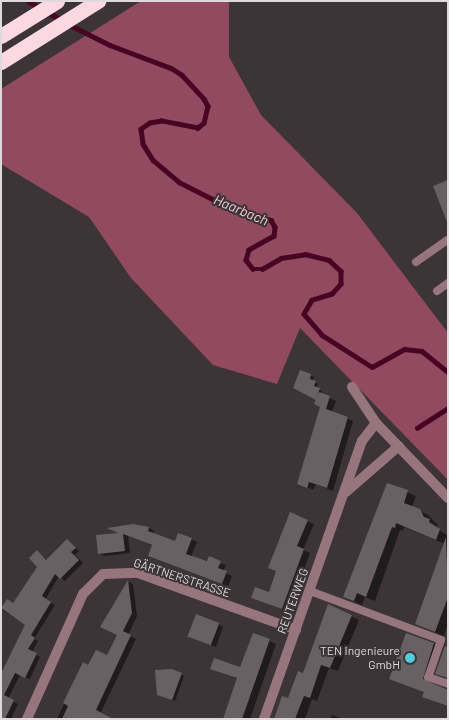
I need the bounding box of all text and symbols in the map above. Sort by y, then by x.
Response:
water label: Haarbach [211,191,271,229]
street label: GÄRTNERSTRASSE [132,556,232,600]
street label: REUTERWEG [274,566,312,636]
place label: TEN Ingenieure GmbH [320,644,400,672]
marker: TEN Ingenieure GmbH [404,652,416,664]

